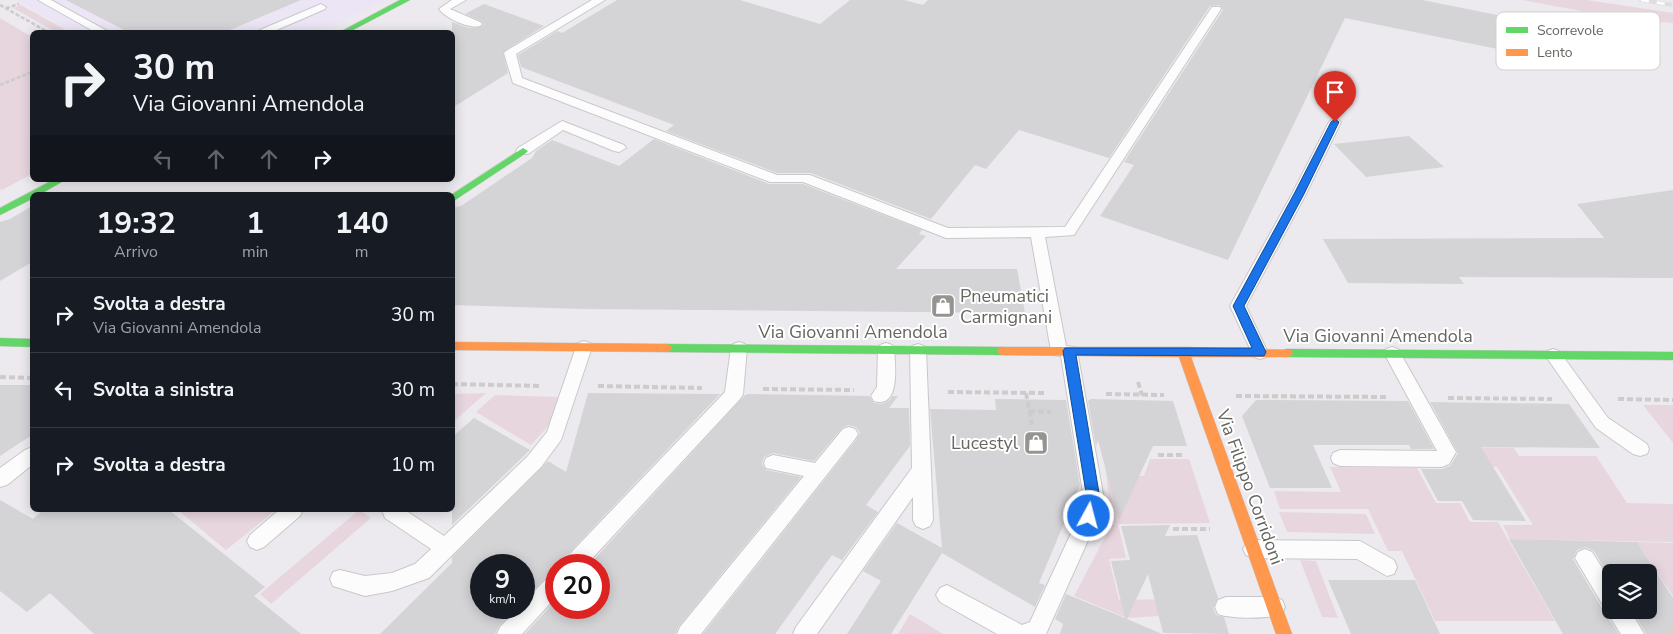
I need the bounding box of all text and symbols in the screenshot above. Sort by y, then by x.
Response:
legend [1496,12,1660,70]
text: Scorrevole [1537,21,1603,40]
text: Lento [1537,43,1573,62]
text: 30 m [133,44,215,91]
icon: right [50,50,115,115]
pin [1314,71,1356,122]
icon: arrive [1321,78,1349,106]
text: Via Giovanni Amendola [133,89,365,119]
icon: left [149,145,177,173]
icon: ahead [202,145,230,173]
icon: ahead [255,145,283,173]
icon: right [308,145,336,173]
text: 19:32 [96,203,176,244]
text: 1 [246,203,264,244]
text: 140 [335,203,389,244]
text: Arrivo [114,241,158,263]
text: min [242,241,268,263]
text: m [355,241,369,263]
place label: Pneumatici Carmignani [960,284,1052,329]
text: Svolta a destra [93,291,226,317]
shop icon: Pneumatici Carmignani [930,293,956,319]
icon: right [50,301,78,329]
text: 30 m [391,302,435,328]
text: Via Giovanni Amendola [93,317,261,339]
street label: Via Giovanni Amendola [757,320,948,344]
street label: Via Giovanni Amendola [1282,324,1473,348]
icon: left [50,376,78,404]
text: Svolta a sinistra [93,377,234,403]
text: 30 m [391,377,435,403]
street label: Via Filippo Corridoni [1210,405,1289,568]
shop icon: Lucestyl [1023,430,1049,456]
place label: Lucestyl [951,431,1019,455]
icon: right [50,451,78,479]
text: Svolta a destra [93,452,226,478]
text: 10 m [391,452,435,478]
position arrow [1062,489,1114,541]
speed limit sign: 20 [545,554,610,619]
text: 9 [495,563,510,597]
map controls [1602,564,1657,619]
button: layers [1602,564,1657,619]
text: km/h [489,591,516,607]

